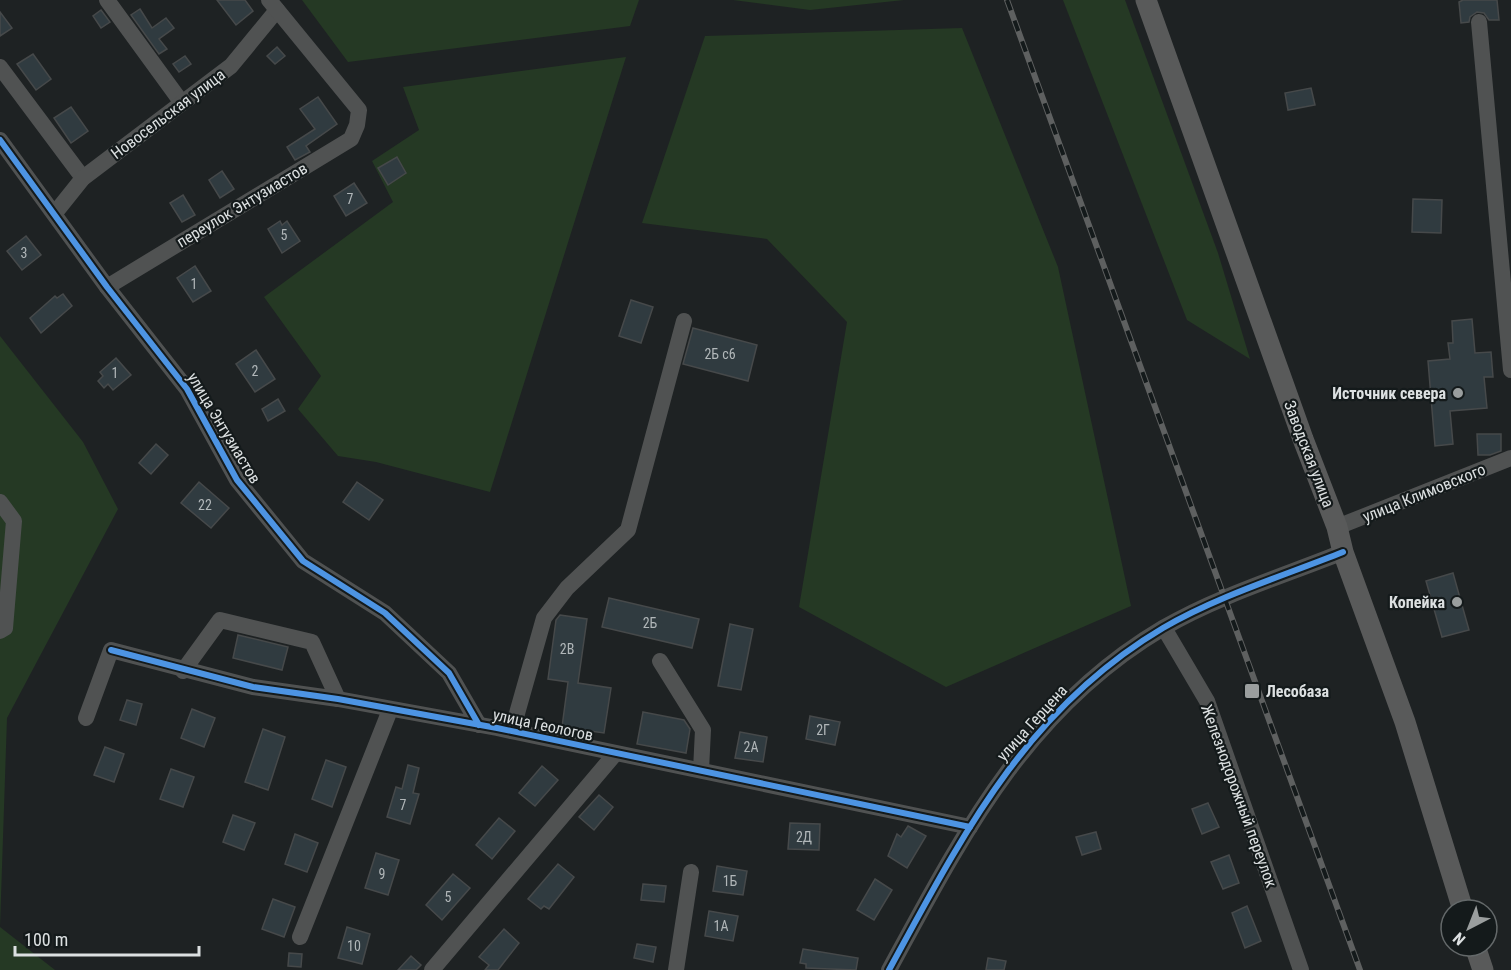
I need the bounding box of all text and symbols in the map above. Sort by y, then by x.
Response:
street label: Новосельская улица [107,65,229,163]
street label: переулок Энтузиастов [173,159,311,251]
house number: 7 [347,191,354,207]
house number: 5 [281,227,288,243]
house number: 3 [21,245,27,261]
house number: 1 [191,276,197,292]
house number: 2Б с6 [704,346,736,362]
house number: 2 [252,363,259,379]
house number: 1 [112,365,118,381]
street label: улица Энтузиастов [183,369,265,487]
place label: Источник севера [1332,384,1446,403]
marker: Источник севера [1451,386,1465,400]
street label: Заводская улица [1280,398,1338,510]
street label: улица Климовского [1360,460,1488,526]
house number: 22 [198,497,212,513]
place label: Копейка [1389,593,1445,612]
marker: Копейка [1450,595,1464,609]
house number: 2Б [643,615,658,631]
house number: 2В [560,641,574,657]
street label: улица Герцена [993,681,1071,765]
marker: Лесобаза [1243,682,1261,700]
place label: Лесобаза [1266,682,1330,701]
street label: Железнодорожный переулок [1197,702,1281,890]
street label: улица Геологов [491,705,595,745]
house number: 2Г [816,722,830,738]
house number: 2А [744,739,758,755]
house number: 7 [400,797,407,813]
house number: 2Д [796,829,812,845]
house number: 9 [379,866,385,882]
house number: 1Б [723,873,738,889]
house number: 5 [445,889,452,905]
north arrow [1439,898,1499,958]
house number: 1А [714,918,728,934]
scale bar [15,919,200,957]
text: N [1449,928,1469,949]
text: 100 m [24,929,68,950]
house number: 10 [347,938,361,954]

